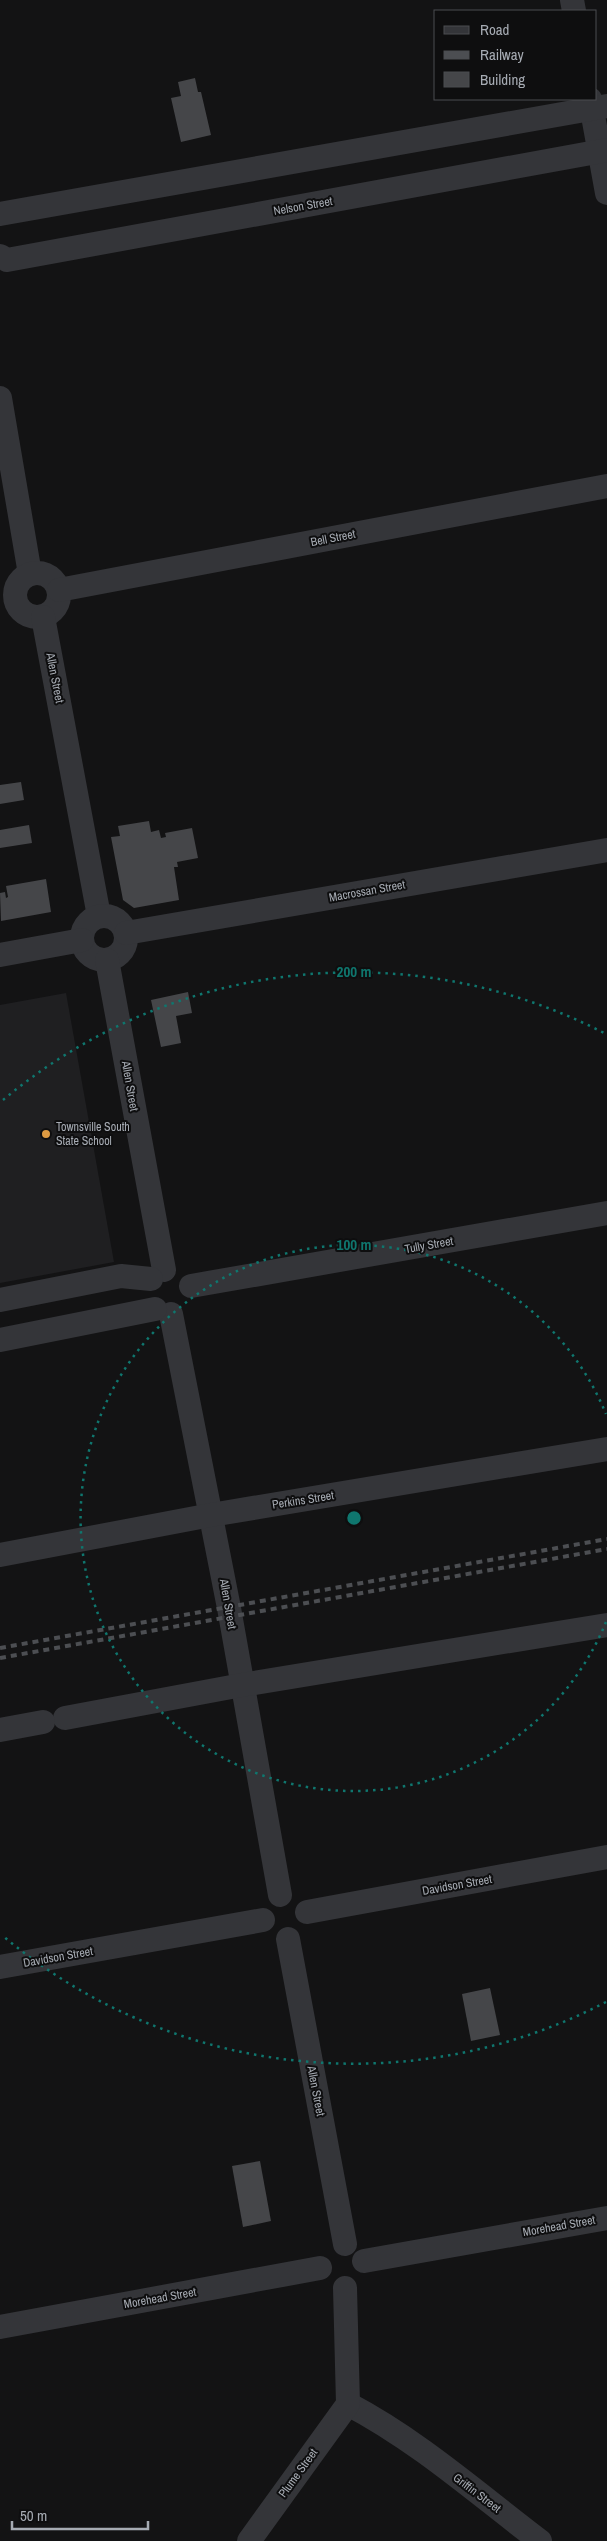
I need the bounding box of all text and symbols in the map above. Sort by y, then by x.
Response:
legend [434,10,597,100]
text: Road [480,19,509,40]
text: Railway [480,44,525,65]
text: Building [480,69,525,90]
street label: Nelson Street [272,193,334,219]
street label: Bell Street [309,526,357,550]
street label: Allen Street [42,651,68,705]
street label: Macrossan Street [328,876,407,906]
text: 200 m [337,961,371,982]
street label: Allen Street [118,1059,142,1113]
place label: Townsville South State School [56,1119,130,1149]
marker: Townsville South State School [40,1128,52,1140]
street label: Tully Street [404,1233,455,1257]
text: 100 m [337,1234,371,1255]
street label: Perkins Street [271,1487,335,1513]
centre of rings [345,1509,363,1527]
street label: Allen Street [216,1577,240,1631]
street label: Davidson Street [421,1871,493,1899]
street label: Davidson Street [22,1943,94,1971]
street label: Allen Street [303,2064,329,2118]
street label: Morehead Street [522,2212,597,2240]
street label: Morehead Street [123,2284,198,2312]
street label: Plume Street [275,2445,321,2501]
street label: Griffin Street [450,2470,504,2516]
scale bar [12,2498,149,2530]
text: 50 m [20,2505,47,2526]

